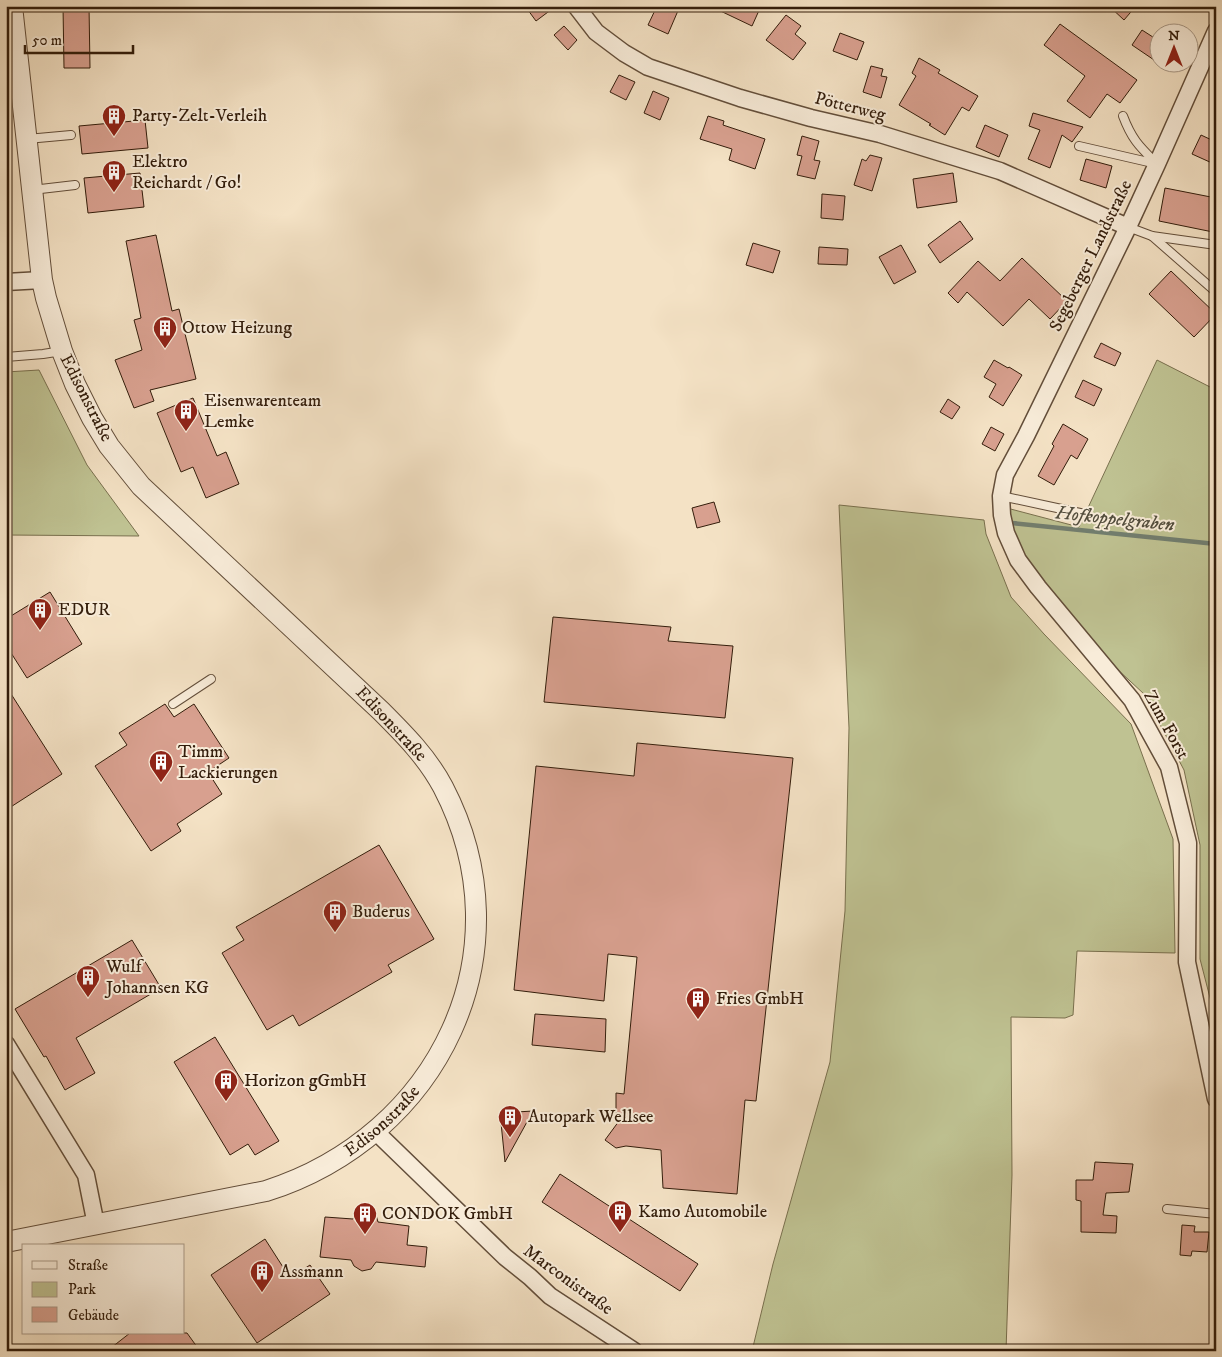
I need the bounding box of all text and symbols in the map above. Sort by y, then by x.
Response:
scale bar [25,22,132,54]
north arrow [1150,22,1200,72]
text: N [1168,27,1180,45]
text: 50 m [32,31,62,50]
street label: Pötterweg [812,88,888,126]
building icon: Party-Zelt-Verleih [101,103,127,137]
place label: Party-Zelt-Verleih [132,105,268,127]
place label: Elektro Reichardt / Go! [132,151,241,194]
building icon: Elektro Reichardt / Go! [101,159,127,193]
street label: Segeberger Landstraße [1045,177,1137,335]
building icon: Ottow Heizung [152,315,178,349]
place label: Ottow Heizung [182,317,292,339]
street label: Edisonstraße [55,351,117,445]
place label: Eisenwarenteam Lemke [204,390,321,433]
building icon: Eisenwarenteam Lemke [173,398,199,432]
water label: Hofkoppelgraben [1053,501,1176,538]
building icon: EDUR [27,597,53,631]
place label: EDUR [58,599,110,621]
street label: Edisonstraße [351,682,431,766]
street label: Zum Forst [1138,687,1194,763]
place label: Timm Lackierungen [178,741,278,784]
building icon: Timm Lackierungen [148,749,174,783]
building icon: Buderus [322,899,348,933]
place label: Buderus [352,901,410,923]
place label: Wulf Johannsen KG [104,956,209,999]
building icon: Wulf Johannsen KG [75,964,101,998]
building icon: Fries GmbH [685,986,711,1020]
place label: Fries GmbH [716,988,804,1010]
building icon: Horizon gGmbH [213,1068,239,1102]
place label: Horizon gGmbH [244,1070,367,1092]
street label: Edisonstraße [340,1081,425,1162]
building icon: Autopark Wellsee [497,1104,523,1138]
place label: Autopark Wellsee [528,1106,654,1128]
building icon: Kamo Automobile [607,1199,633,1233]
building icon: CONDOK GmbH [352,1201,378,1235]
place label: Kamo Automobile [638,1201,767,1223]
place label: CONDOK GmbH [382,1203,513,1225]
street label: Marconistraße [519,1240,617,1320]
legend [22,1244,185,1334]
text: Straße [68,1256,108,1275]
building icon: Assmann [249,1259,275,1293]
place label: Assmann [280,1261,344,1283]
text: Park [68,1280,97,1299]
text: Gebäude [68,1306,119,1325]

